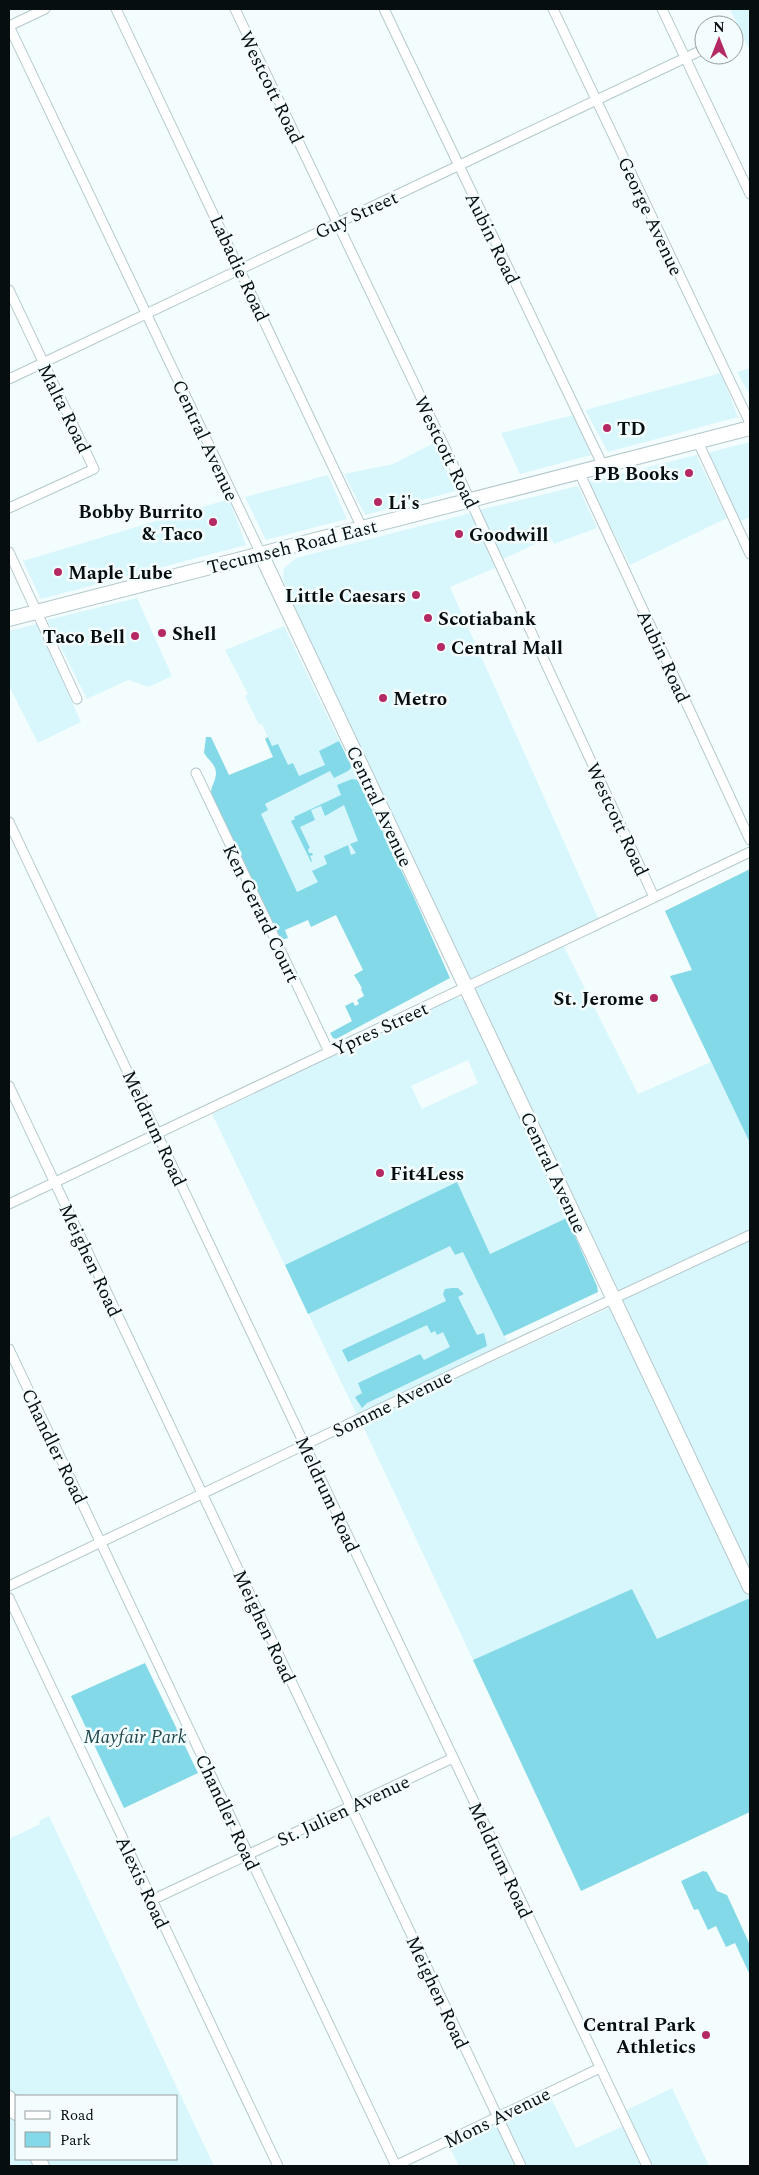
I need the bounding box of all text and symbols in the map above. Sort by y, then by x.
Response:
north arrow [694,15,744,65]
text: N [713,17,725,38]
street label: Westcott Road [231,26,311,149]
street label: George Avenue [609,152,690,281]
street label: Guy Street [310,183,403,247]
street label: Aubin Road [457,187,527,290]
street label: Labadie Road [201,211,276,327]
street label: Malta Road [29,359,98,458]
street label: Central Avenue [164,375,245,506]
street label: Westcott Road [406,391,486,514]
place label: TD [617,415,646,444]
marker: TD [601,422,613,434]
place label: PB Books [594,460,679,489]
marker: PB Books [683,467,695,479]
place label: Li's [388,489,420,518]
marker: Li's [372,496,384,508]
place label: Bobby Burrito & Taco [78,498,203,549]
street label: Tecumseh Road East [204,512,381,583]
marker: Bobby Burrito & Taco [207,516,219,528]
place label: Goodwill [469,521,549,550]
marker: Goodwill [453,528,465,540]
place label: Maple Lube [68,559,173,588]
marker: Maple Lube [52,566,64,578]
place label: Little Caesars [285,582,406,611]
marker: Little Caesars [410,589,422,601]
place label: Scotiabank [438,605,537,634]
street label: Aubin Road [628,605,697,708]
marker: Scotiabank [422,612,434,624]
place label: Shell [172,620,216,649]
place label: Taco Bell [43,623,125,652]
marker: Shell [156,627,168,639]
marker: Taco Bell [129,630,141,642]
place label: Central Mall [451,634,563,663]
marker: Central Mall [435,641,447,653]
place label: Metro [393,685,447,714]
marker: Metro [377,692,389,704]
street label: Central Avenue [338,741,419,872]
street label: Westcott Road [578,758,656,881]
street label: Ken Gerard Court [215,839,307,988]
place label: St. Jerome [554,985,644,1014]
marker: St. Jerome [648,992,660,1004]
street label: Ypres Street [328,994,434,1064]
street label: Meldrum Road [114,1066,193,1192]
street label: Central Avenue [512,1107,593,1238]
place label: Fit4Less [390,1160,464,1189]
marker: Fit4Less [374,1167,386,1179]
street label: Meighen Road [51,1199,129,1322]
street label: Somme Avenue [328,1363,457,1446]
street label: Chandler Road [13,1384,94,1509]
street label: Meldrum Road [287,1432,366,1558]
street label: Meighen Road [225,1565,303,1688]
park label: Mayfair Park [83,1723,187,1752]
street label: Chandler Road [187,1750,266,1876]
street label: St. Julien Avenue [272,1768,415,1855]
street label: Meldrum Road [460,1798,539,1924]
street label: Alexis Road [107,1831,176,1934]
street label: Meighen Road [398,1931,476,2054]
place label: Central Park Athletics [583,2011,697,2062]
marker: Central Park Athletics [700,2029,712,2041]
street label: Mons Avenue [440,2080,556,2157]
legend [15,2095,178,2160]
text: Road [60,2104,94,2127]
text: Park [60,2129,91,2152]

